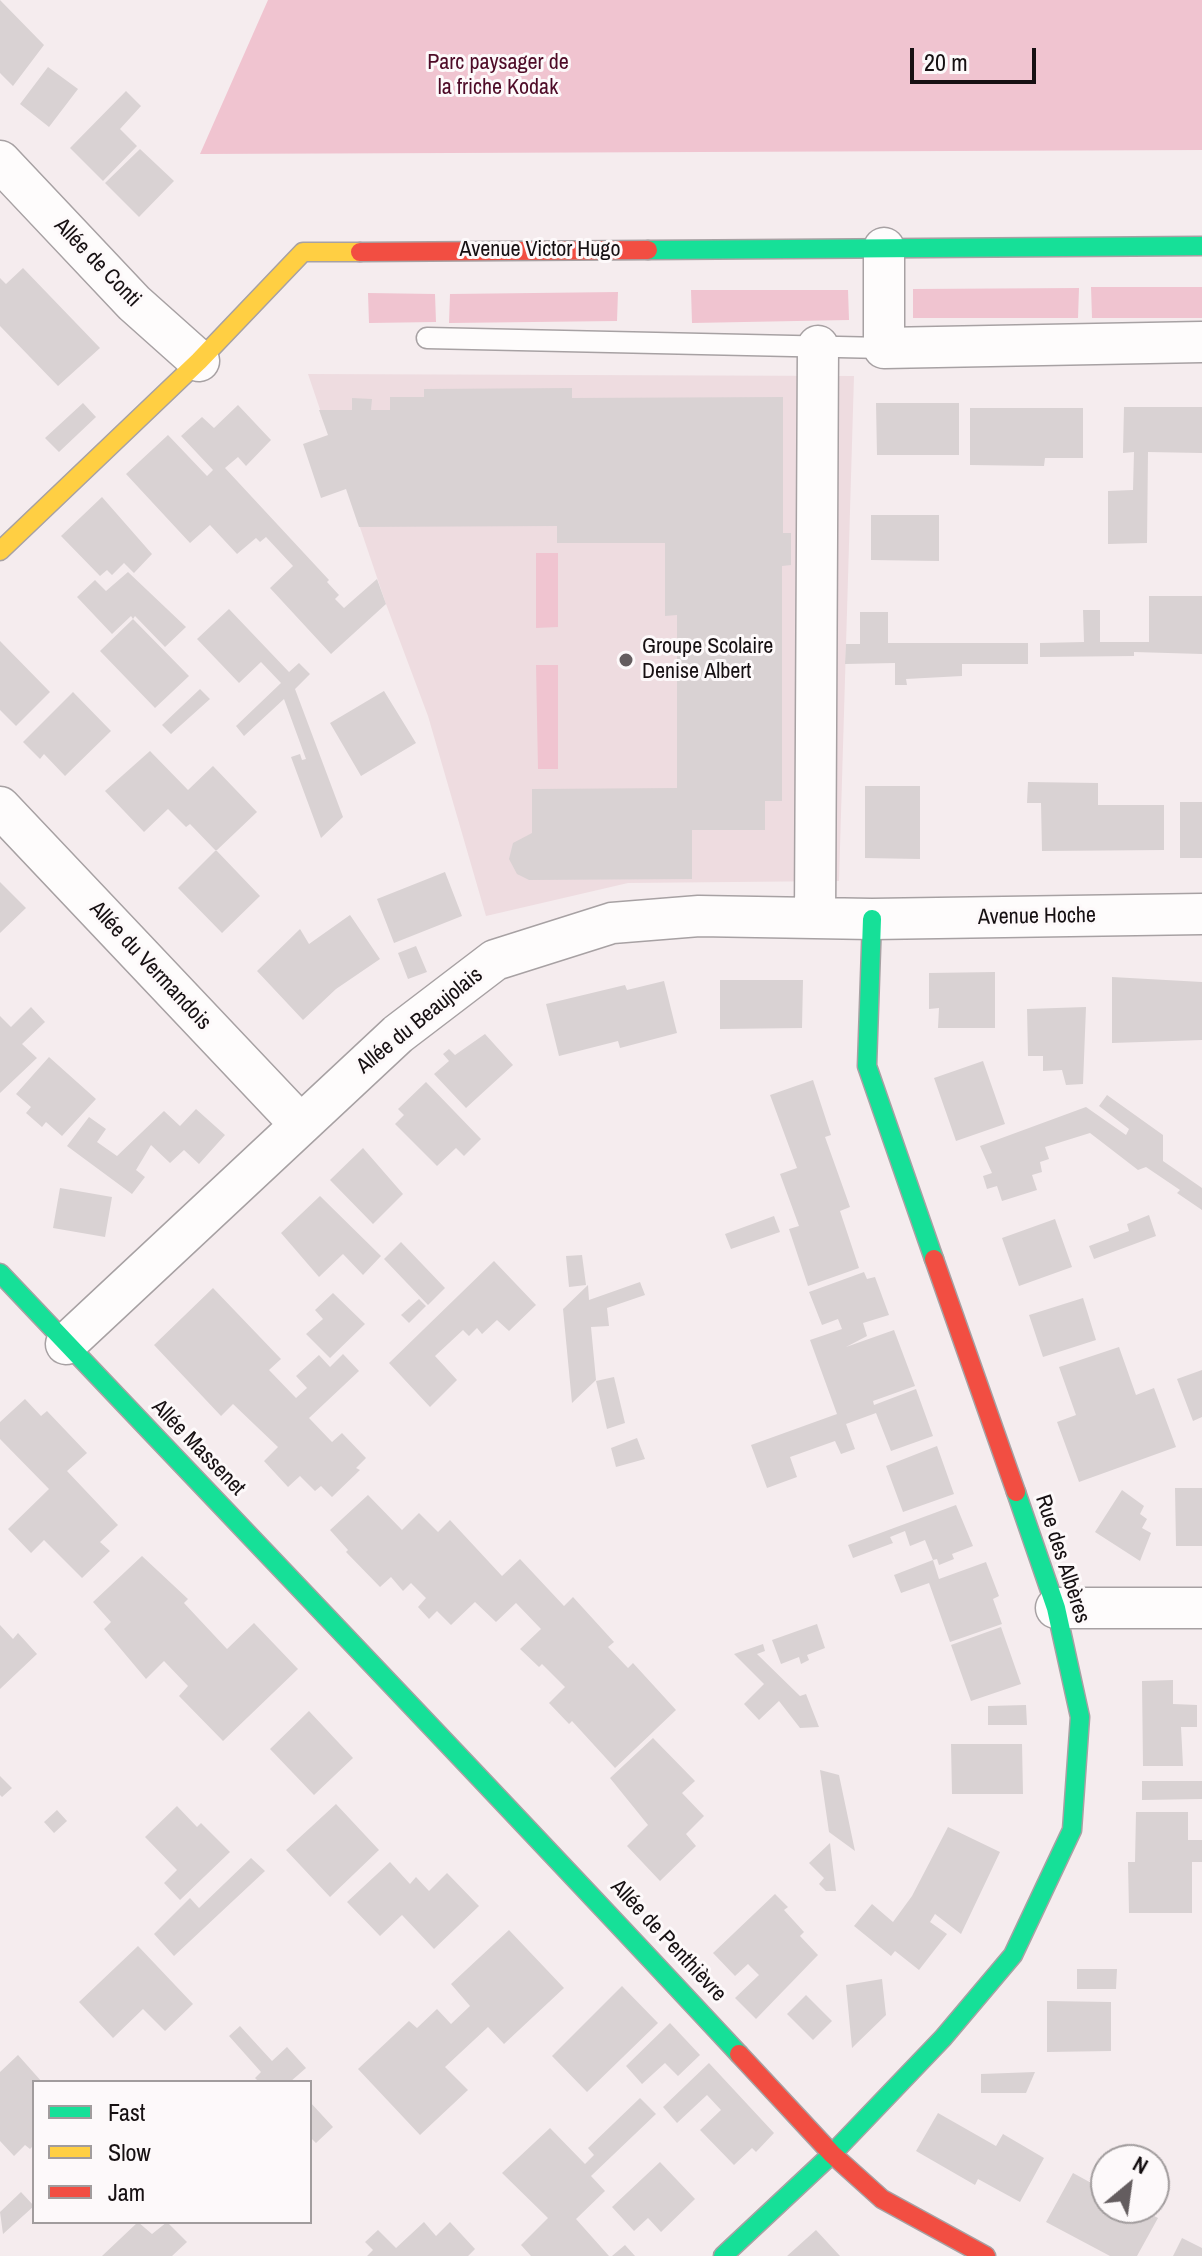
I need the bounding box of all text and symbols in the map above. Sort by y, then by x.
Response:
scale bar [914,32,1040,82]
text: 20 m [924,46,968,78]
park label: Parc paysager de la friche Kodak [427,50,569,102]
street label: Allée de Conti [48,213,146,313]
street label: Avenue Victor Hugo [460,237,620,263]
place label: Groupe Scolaire Denise Albert [642,634,773,686]
marker: Groupe Scolaire Denise Albert [617,651,635,669]
street label: Allée du Vermandois [84,896,216,1036]
street label: Avenue Hoche [978,903,1096,931]
street label: Allée du Beaujolais [352,962,488,1080]
street label: Allée Massenet [146,1394,250,1502]
street label: Rue des Albères [1029,1492,1095,1626]
street label: Allée de Penthièvre [605,1874,731,2008]
legend [32,2080,312,2224]
text: Fast [108,2096,145,2128]
text: Slow [108,2136,151,2168]
north arrow [1090,2144,1170,2224]
text: N [1128,2148,1154,2181]
text: Jam [108,2176,145,2208]

